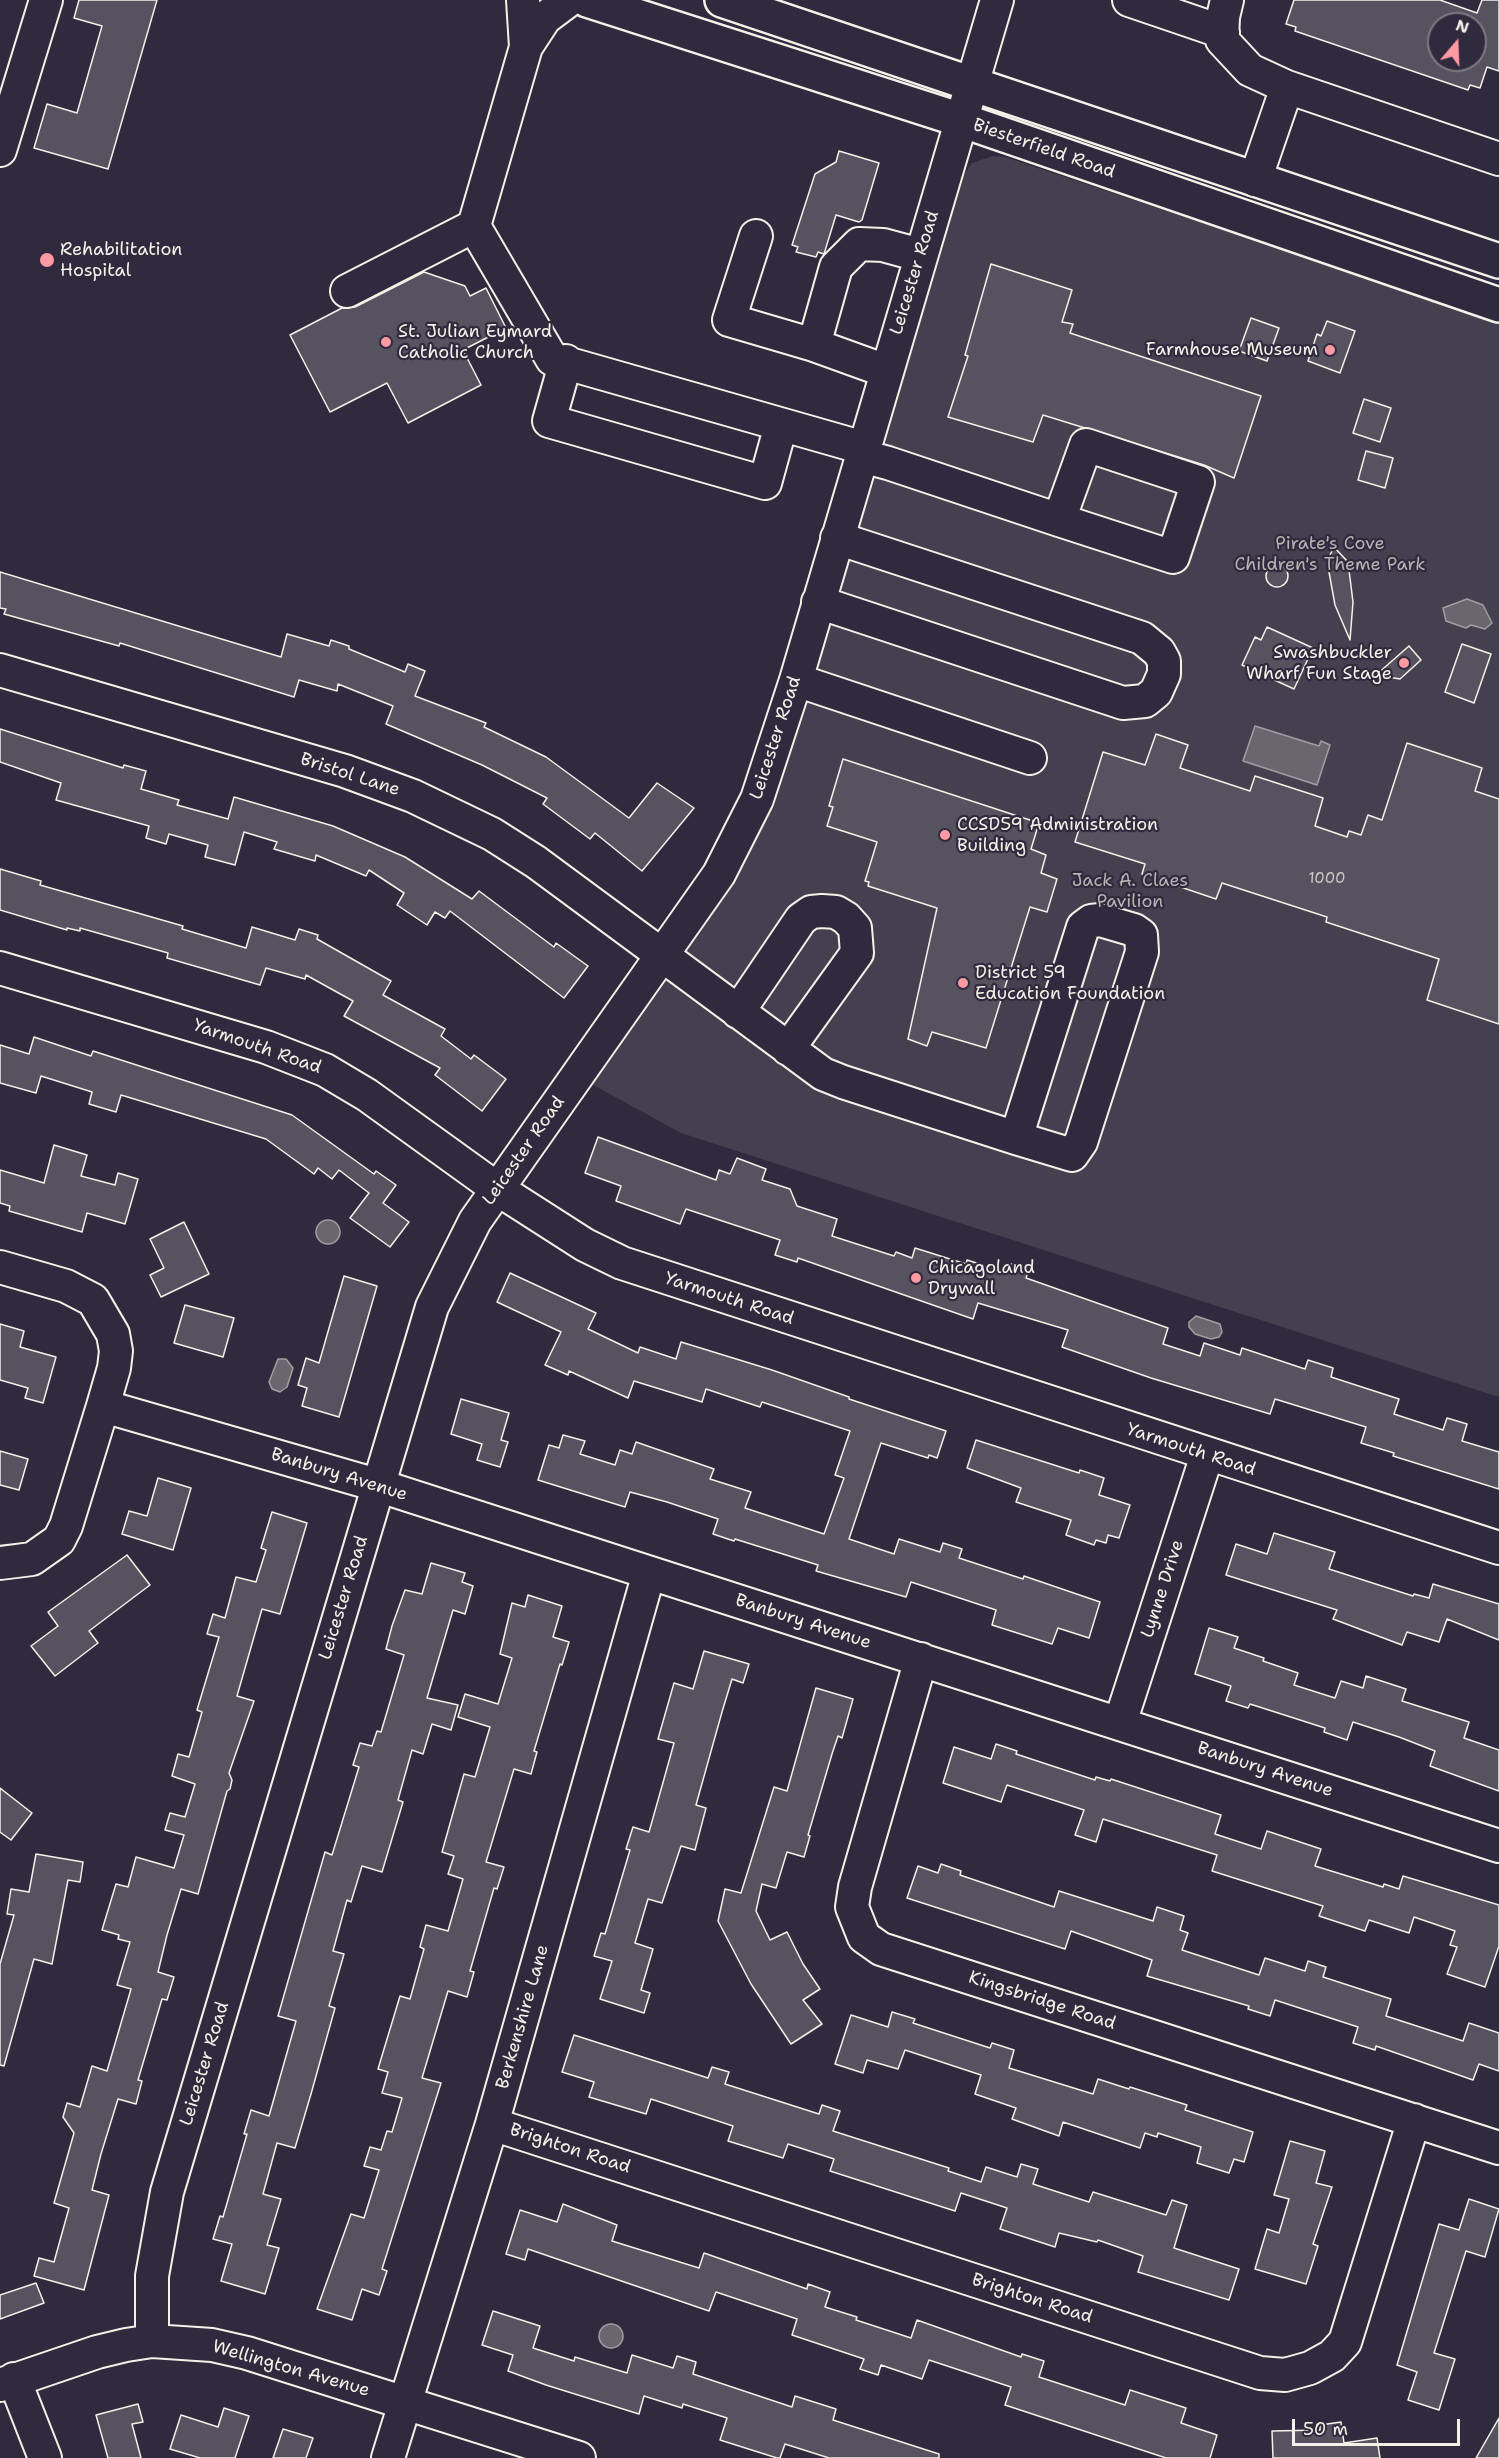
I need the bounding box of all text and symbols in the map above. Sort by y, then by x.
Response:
north arrow [1427,12,1487,72]
text: N [1453,14,1472,38]
street label: Biesterfield Road [970,115,1118,183]
street label: Leicester Road [886,208,944,338]
place label: Rehabilitation Hospital [60,239,182,282]
marker: Rehabilitation Hospital [38,251,56,269]
place label: St. Julian Eymard Catholic Church [398,321,552,364]
marker: St. Julian Eymard Catholic Church [379,335,393,349]
place label: Farmhouse Museum [1146,339,1318,361]
marker: Farmhouse Museum [1323,343,1337,357]
park label: Pirate's Cove Children's Theme Park [1235,533,1425,576]
place label: Swashbuckler Wharf Fun Stage [1246,642,1392,684]
marker: Swashbuckler Wharf Fun Stage [1397,656,1411,670]
street label: Leicester Road [746,674,806,802]
street label: Bristol Lane [297,749,403,801]
place label: CCSD59 Administration Building [957,814,1158,856]
marker: CCSD59 Administration Building [938,828,952,842]
park label: Jack A. Claes Pavilion [1072,870,1188,912]
house number: 1000 [1308,870,1346,888]
place label: District 59 Education Foundation [975,962,1165,1004]
marker: District 59 Education Foundation [956,976,970,990]
street label: Yarmouth Road [190,1015,324,1079]
street label: Leicester Road [478,1092,570,1210]
place label: Chicagoland Drywall [928,1257,1035,1300]
street label: Yarmouth Road [662,1268,796,1330]
marker: Chicagoland Drywall [909,1271,923,1285]
street label: Yarmouth Road [1124,1419,1258,1481]
street label: Banbury Avenue [268,1444,410,1506]
street label: Leicester Road [315,1533,373,1663]
street label: Lynne Drive [1137,1537,1189,1641]
street label: Banbury Avenue [732,1590,874,1654]
street label: Banbury Avenue [1194,1738,1336,1802]
street label: Berkenshire Lane [492,1942,554,2092]
street label: Kingsbridge Road [966,1967,1118,2035]
street label: Leicester Road [176,1999,234,2129]
street label: Brighton Road [507,2119,633,2179]
street label: Brighton Road [969,2269,1095,2329]
street label: Wellington Avenue [210,2336,372,2402]
scale bar [1295,2407,1463,2445]
text: 50 m [1303,2417,1348,2441]

